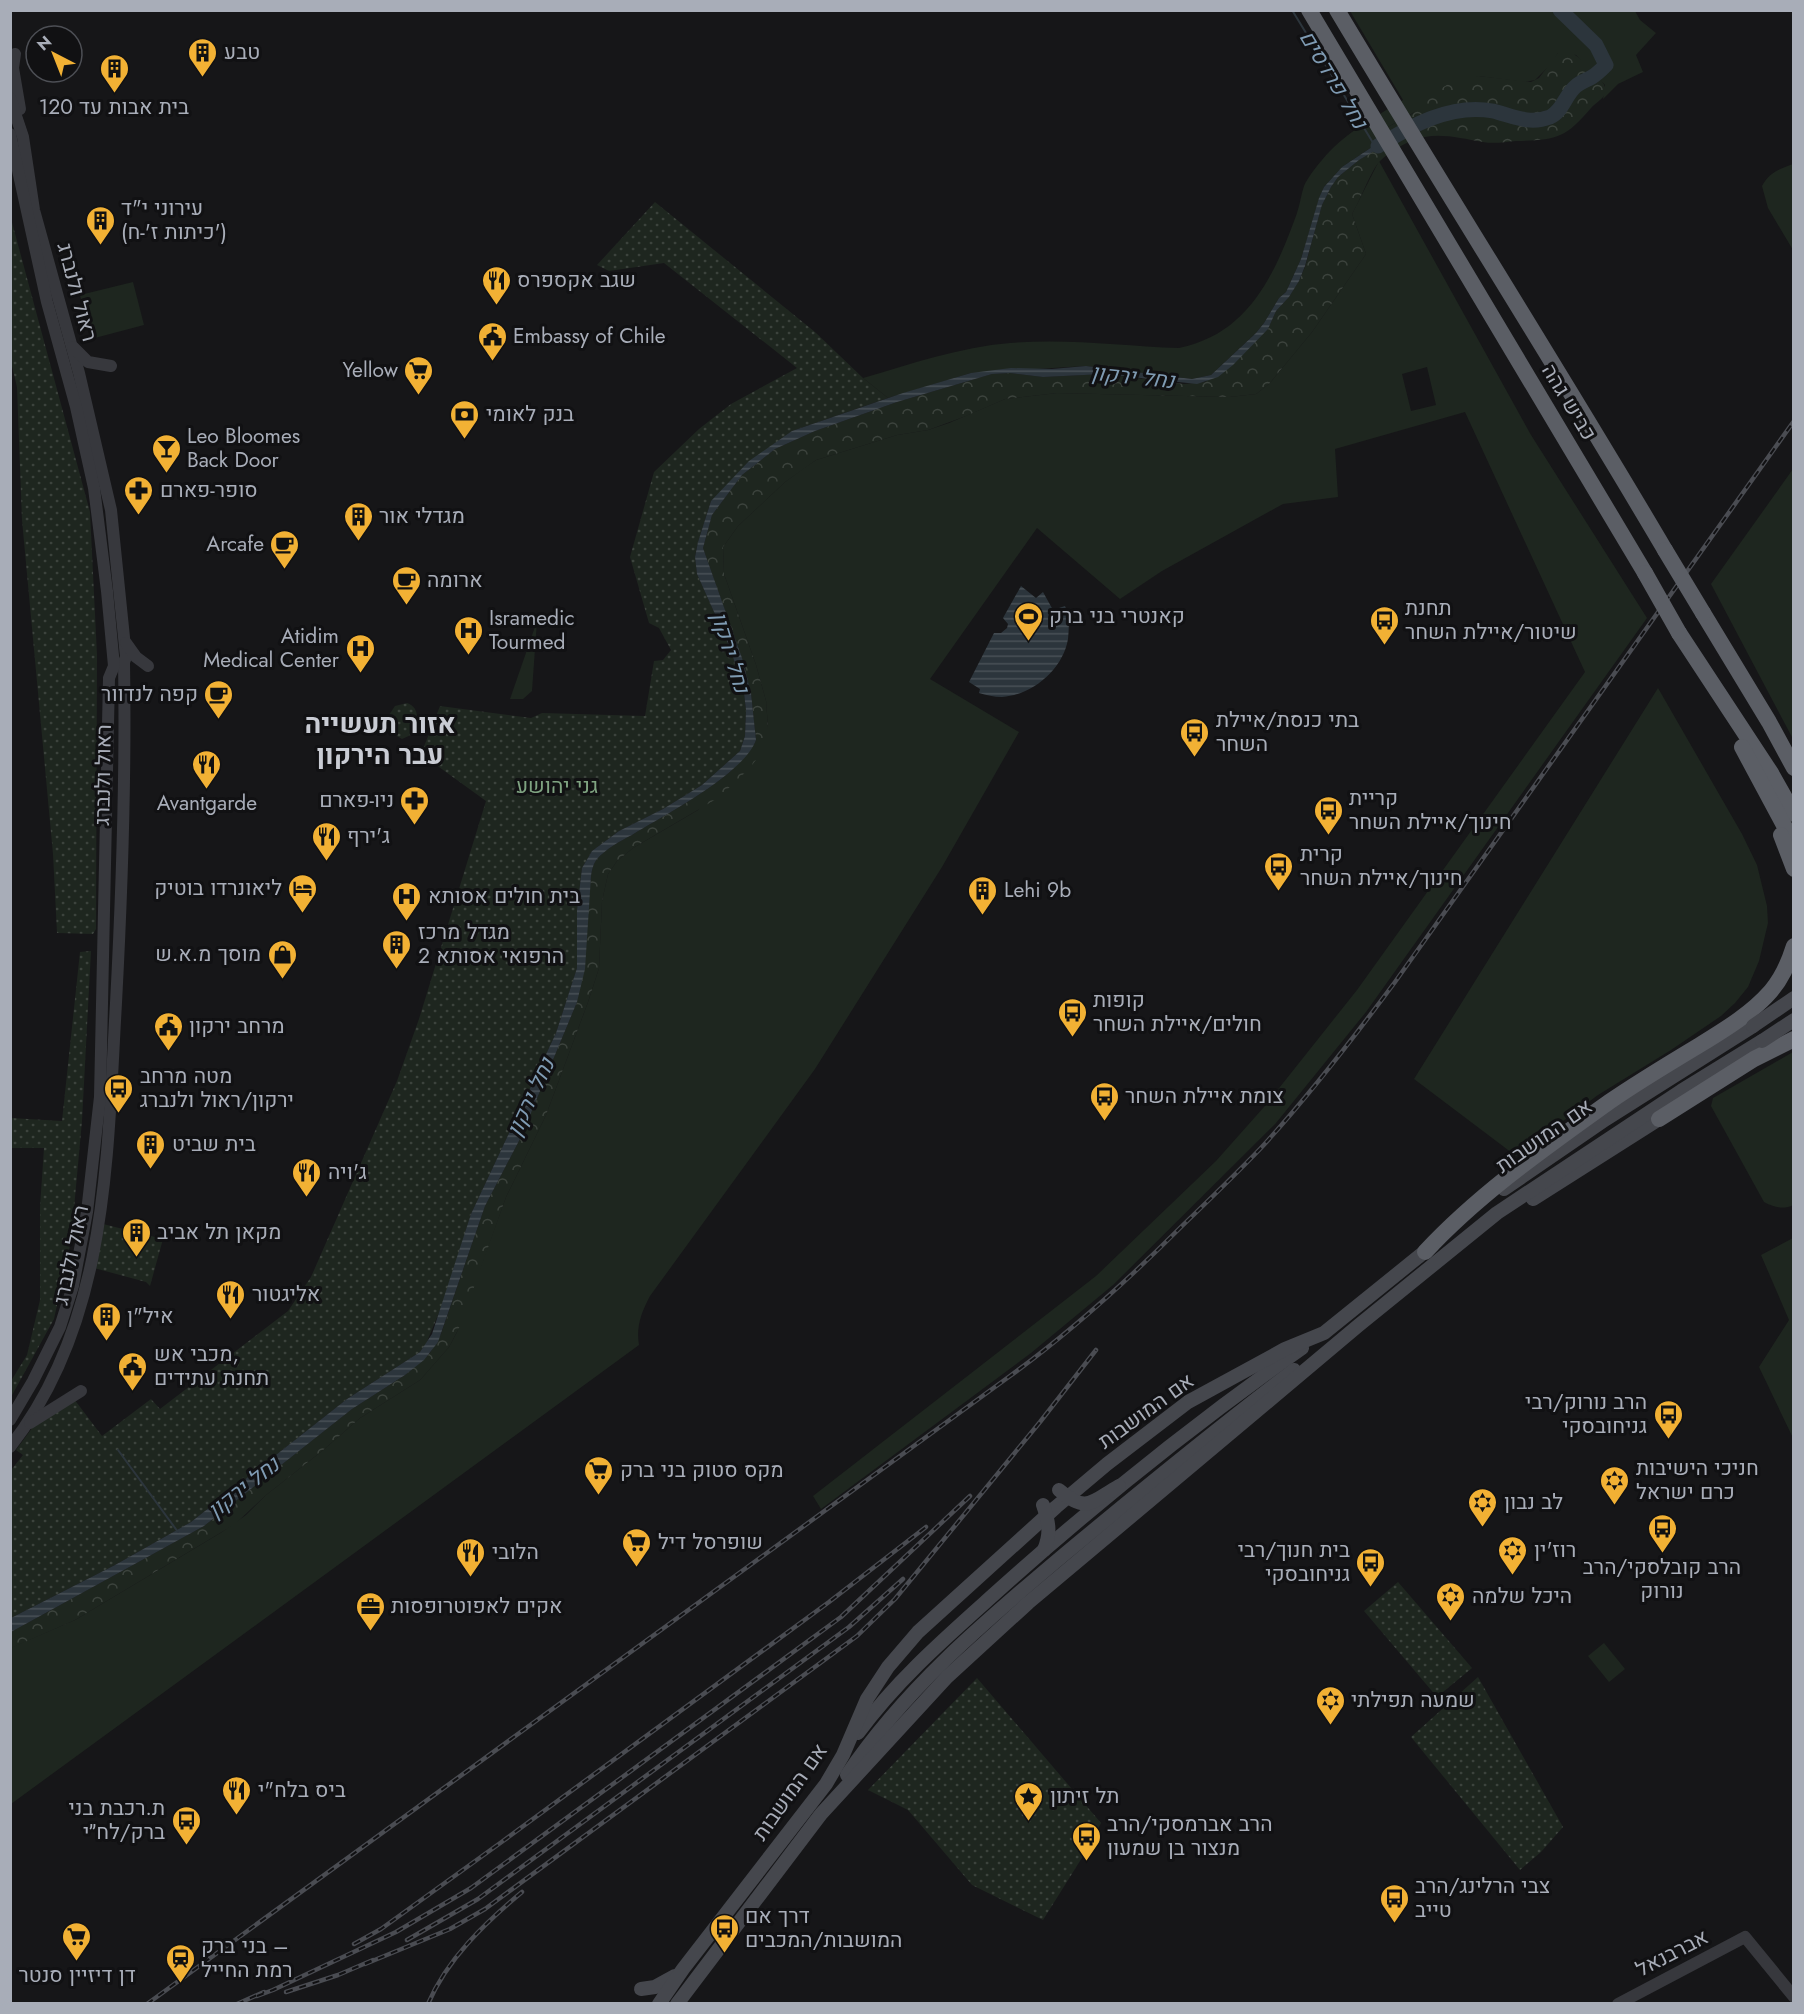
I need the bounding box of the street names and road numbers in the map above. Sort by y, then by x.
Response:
street label: ראול ולנברג [49,239,105,345]
street label: כביש גהה [1534,358,1604,446]
street label: ראול ולנברג [87,724,119,826]
street label: אם המושבות [1490,1092,1598,1180]
street label: ראול ולנברג [46,1202,96,1308]
street label: אם המושבות [1092,1366,1200,1456]
street label: אם המושבות [746,1738,834,1846]
street label: אברבנאל [1631,1922,1713,1984]

